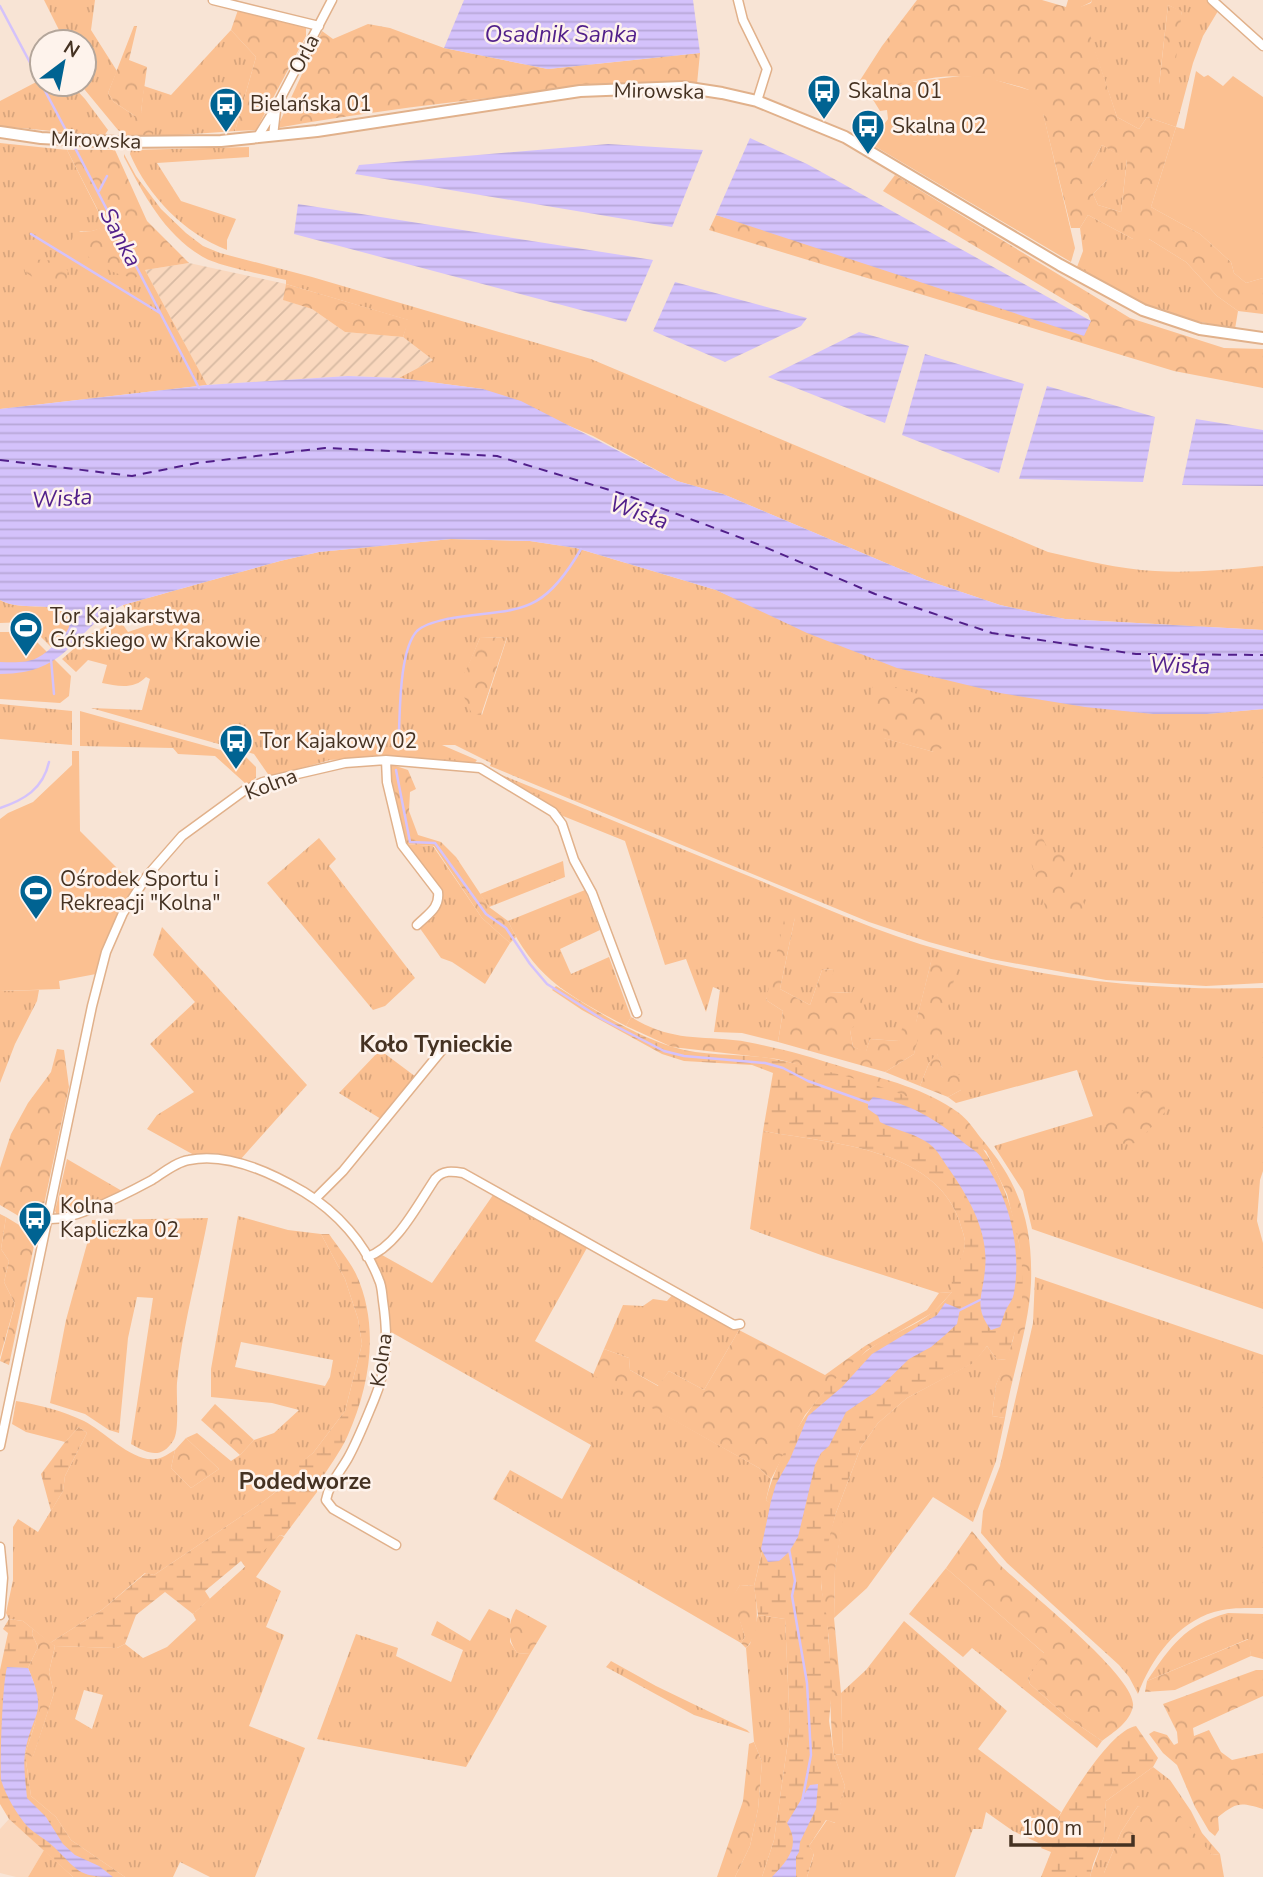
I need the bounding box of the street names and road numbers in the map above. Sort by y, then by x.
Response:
street label: Orla [282,29,326,79]
street label: Mirowska [613,76,705,106]
street label: Mirowska [50,124,142,156]
street label: Kolna [241,761,301,807]
street label: Kolna [363,1331,399,1389]

